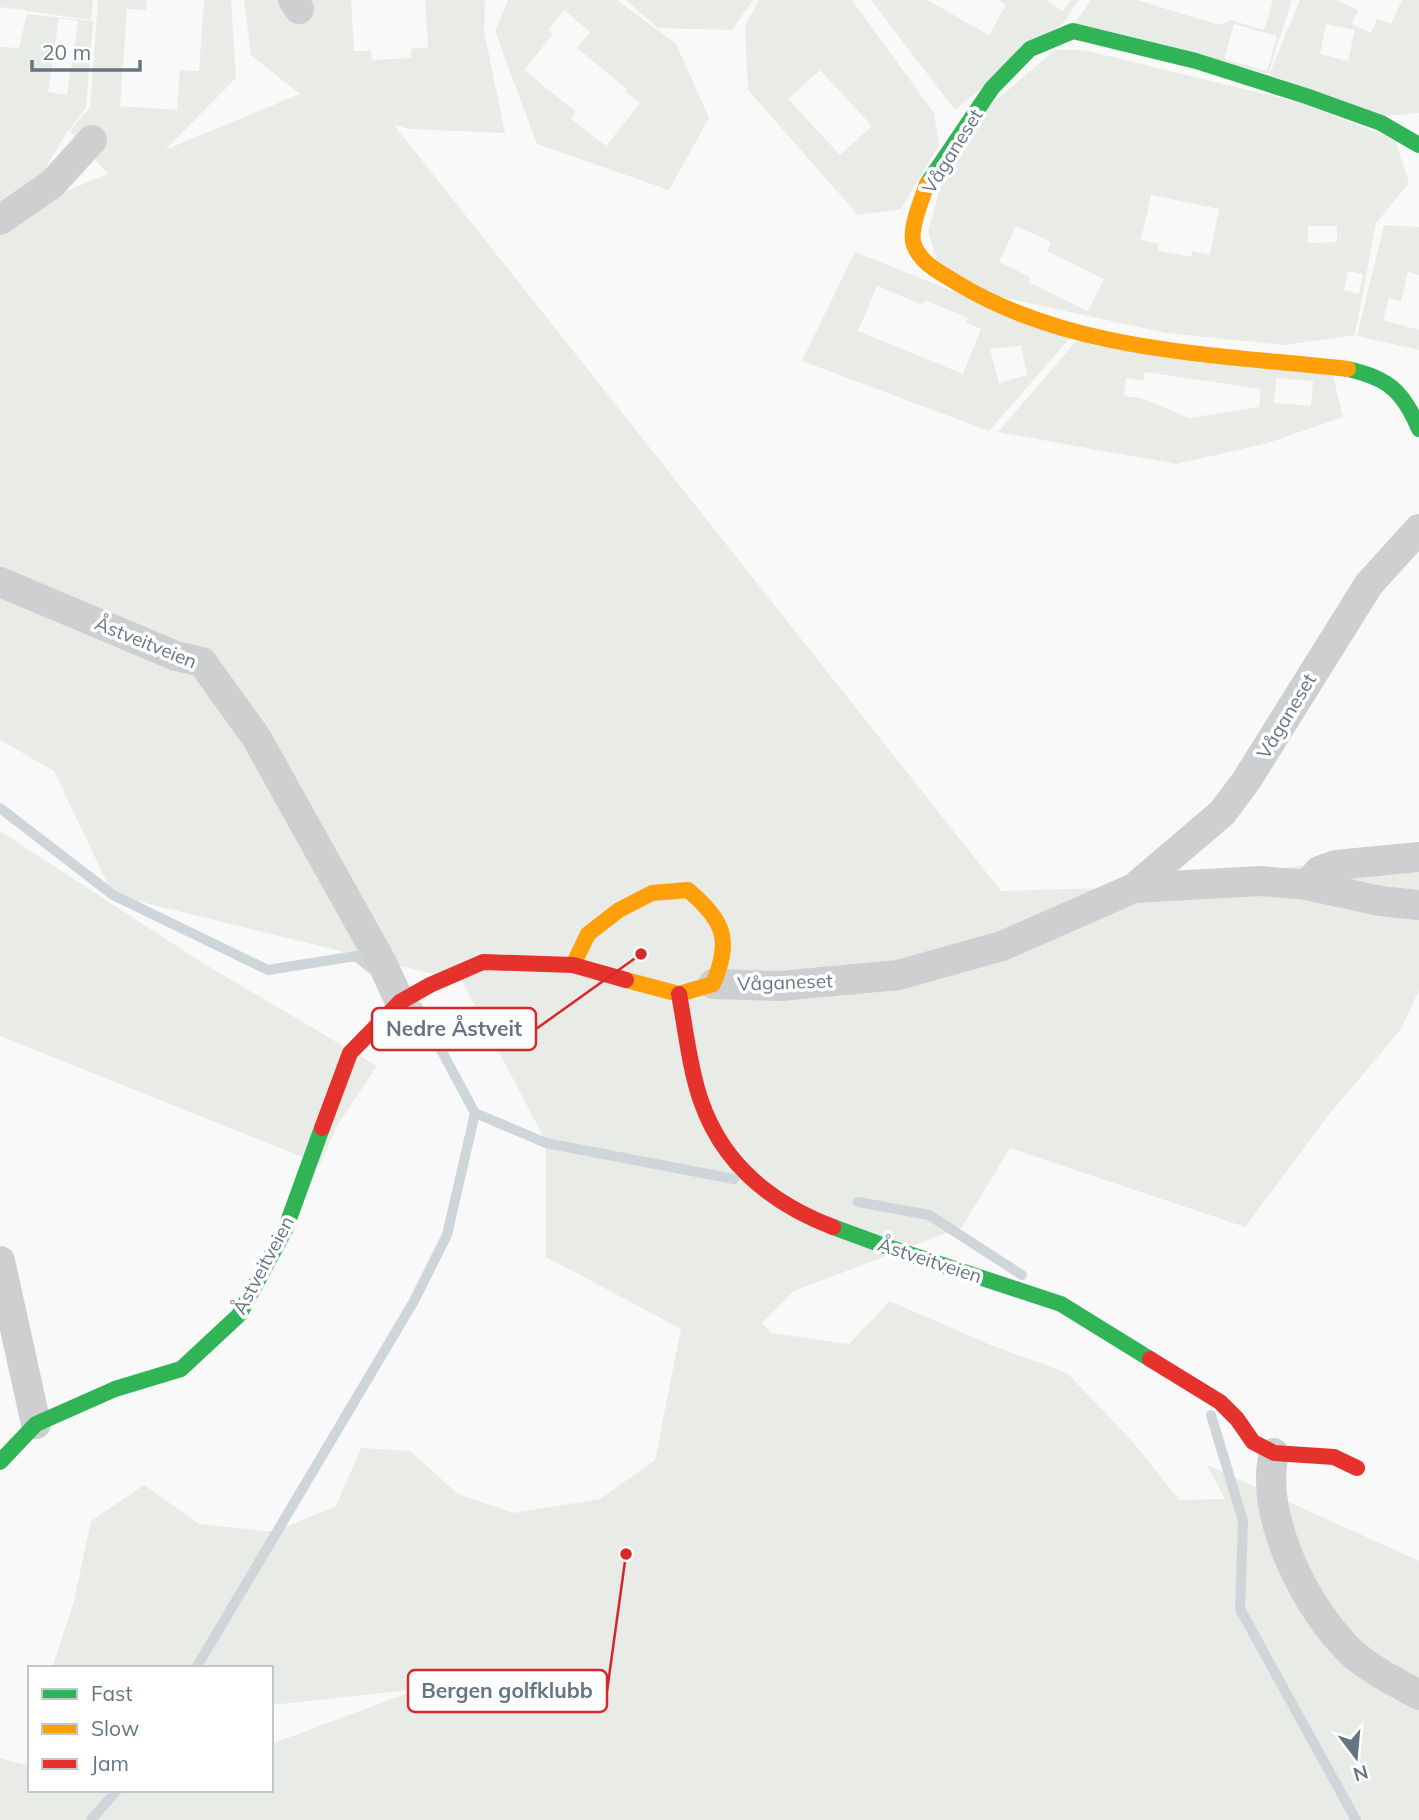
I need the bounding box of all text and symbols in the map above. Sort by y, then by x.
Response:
scale bar [32,28,140,72]
text: 20 m [42,39,91,65]
street label: Våganeset [917,104,988,198]
street label: Åstveitveien [92,611,200,673]
street label: Våganeset [1251,669,1321,763]
street label: Våganeset [737,968,833,996]
callout: Nedre Åstveit [372,1008,536,1050]
text: Nedre Åstveit [386,1014,522,1041]
street label: Åstveitveien [227,1212,299,1318]
street label: Åstveitveien [875,1232,985,1288]
legend [28,1666,273,1792]
callout: Bergen golfklubb [408,1670,607,1712]
text: Bergen golfklubb [421,1677,593,1703]
text: Fast [91,1680,133,1706]
text: Slow [91,1715,139,1741]
north arrow [1321,1722,1391,1792]
text: Jam [91,1750,129,1776]
text: N [1350,1760,1371,1787]

